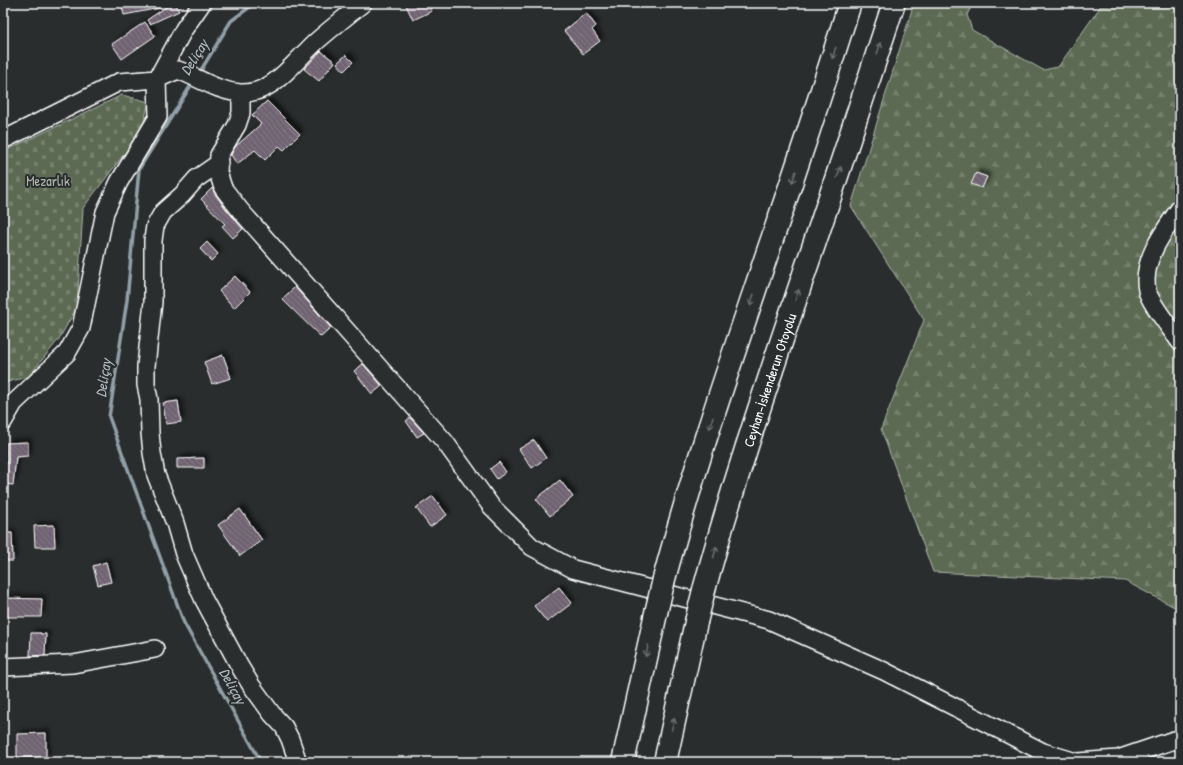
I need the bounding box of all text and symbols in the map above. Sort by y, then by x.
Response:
water label: Deliçay [175,34,214,79]
one-way arrow [876,42,883,55]
one-way arrow [830,47,837,60]
one-way arrow [836,166,843,179]
park label: Mezarlık [26,171,70,190]
one-way arrow [789,171,797,183]
one-way arrow [794,289,801,302]
one-way arrow [748,293,755,306]
street label: Ceyhan-İskenderun Otoyolu [738,310,800,449]
water label: Deliçay [90,356,116,399]
one-way arrow [707,417,714,430]
one-way arrow [711,546,719,559]
one-way arrow [643,644,651,657]
water label: Deliçay [214,664,252,709]
one-way arrow [670,718,678,731]

